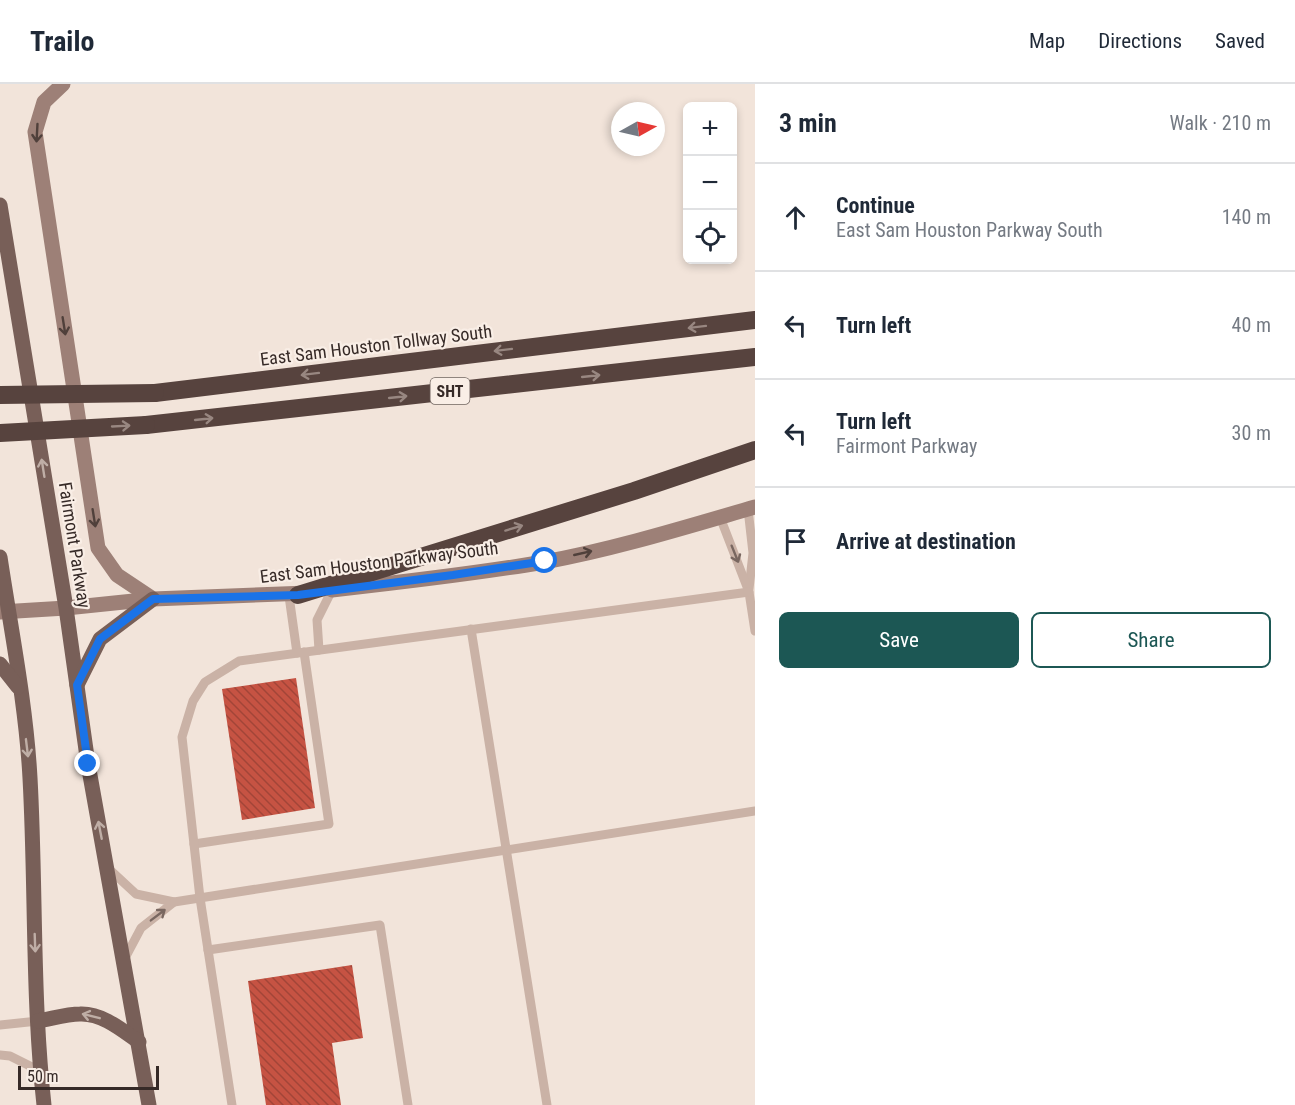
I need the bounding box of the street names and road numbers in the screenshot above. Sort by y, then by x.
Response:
street label: East Sam Houston Tollway South [259,320,493,370]
road number: SHT [430,378,470,404]
street label: Fairmont Parkway [55,481,95,610]
street label: East Sam Houston Parkway South [259,537,499,587]

